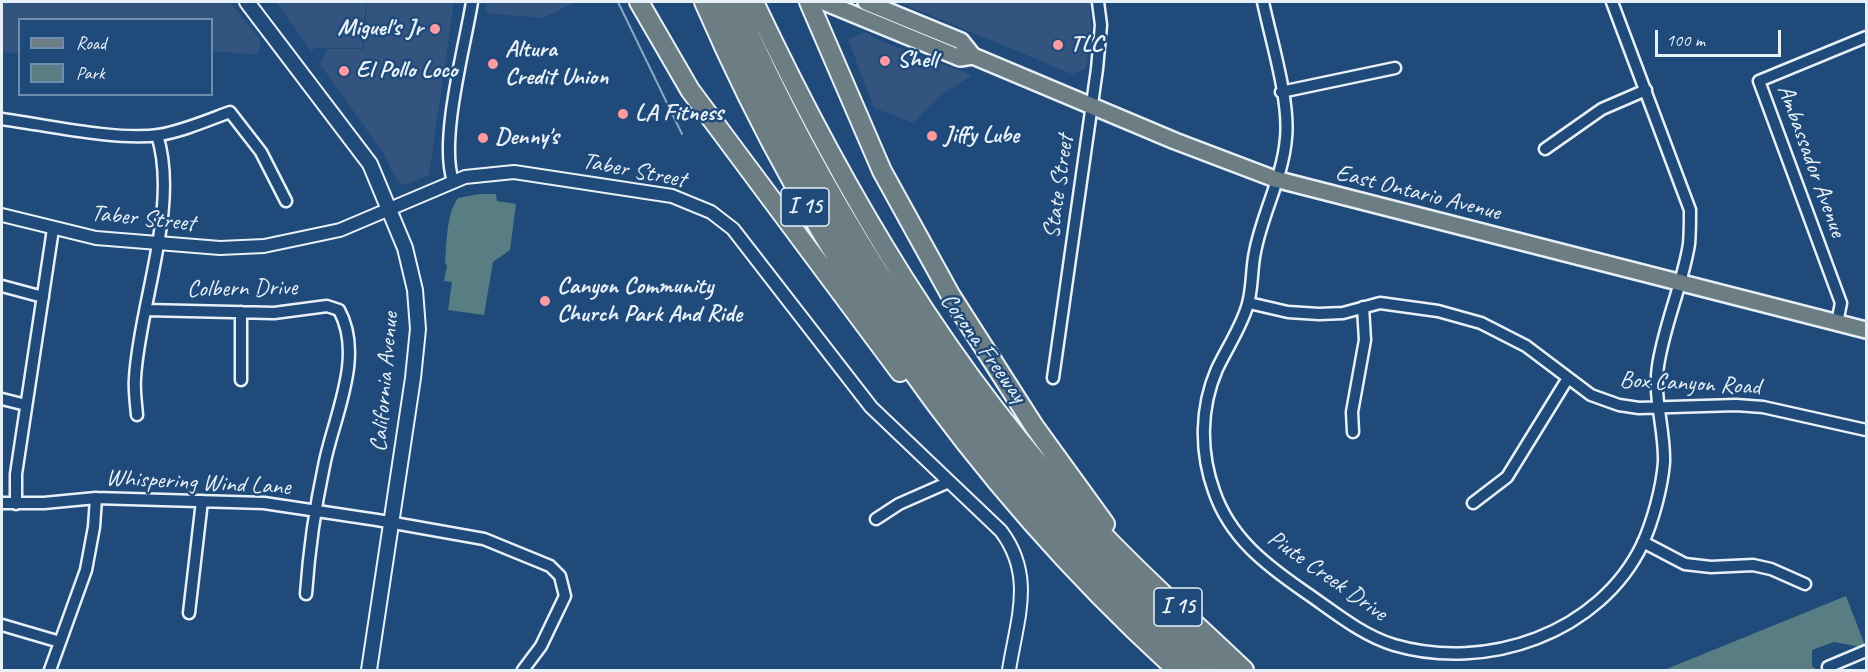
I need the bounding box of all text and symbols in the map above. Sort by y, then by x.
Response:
place label: Miguel's Jr [337,15,423,43]
legend [18,18,213,96]
scale bar [1658,18,1784,56]
marker: Miguel's Jr [428,22,442,36]
text: 100 m [1666,29,1705,51]
place label: TLC [1070,31,1103,59]
text: Road [76,32,106,54]
place label: Altura Credit Union [505,36,608,92]
marker: TLC [1051,38,1065,52]
place label: Shell [897,47,937,75]
marker: Shell [878,54,892,68]
place label: El Pollo Loco [356,57,457,85]
marker: Altura Credit Union [486,57,500,71]
text: Park [76,62,105,84]
marker: El Pollo Loco [337,64,351,78]
street label: Ambassador Avenue [1770,81,1852,241]
place label: LA Fitness [635,100,723,128]
marker: LA Fitness [616,107,630,121]
place label: Jiffy Lube [944,122,1019,150]
place label: Denny's [495,124,559,152]
marker: Jiffy Lube [925,129,939,143]
marker: Denny's [476,131,490,145]
street label: State Street [1037,133,1081,241]
street label: Taber Street [580,147,688,195]
street label: East Ontario Avenue [1333,159,1503,227]
road number: I 15 [781,188,829,226]
street label: Taber Street [90,199,196,239]
place label: Canyon Community Church Park And Ride [557,273,742,329]
street label: Colbern Drive [187,274,297,304]
street label: Corona Freeway [934,287,1032,409]
marker: Canyon Community Church Park And Ride [538,294,552,308]
street label: California Avenue [365,311,405,453]
street label: Box Canyon Road [1619,366,1761,402]
street label: Whispering Wind Lane [105,464,291,502]
street label: Piute Creek Drive [1262,524,1392,628]
road number: I 15 [1154,588,1202,626]

